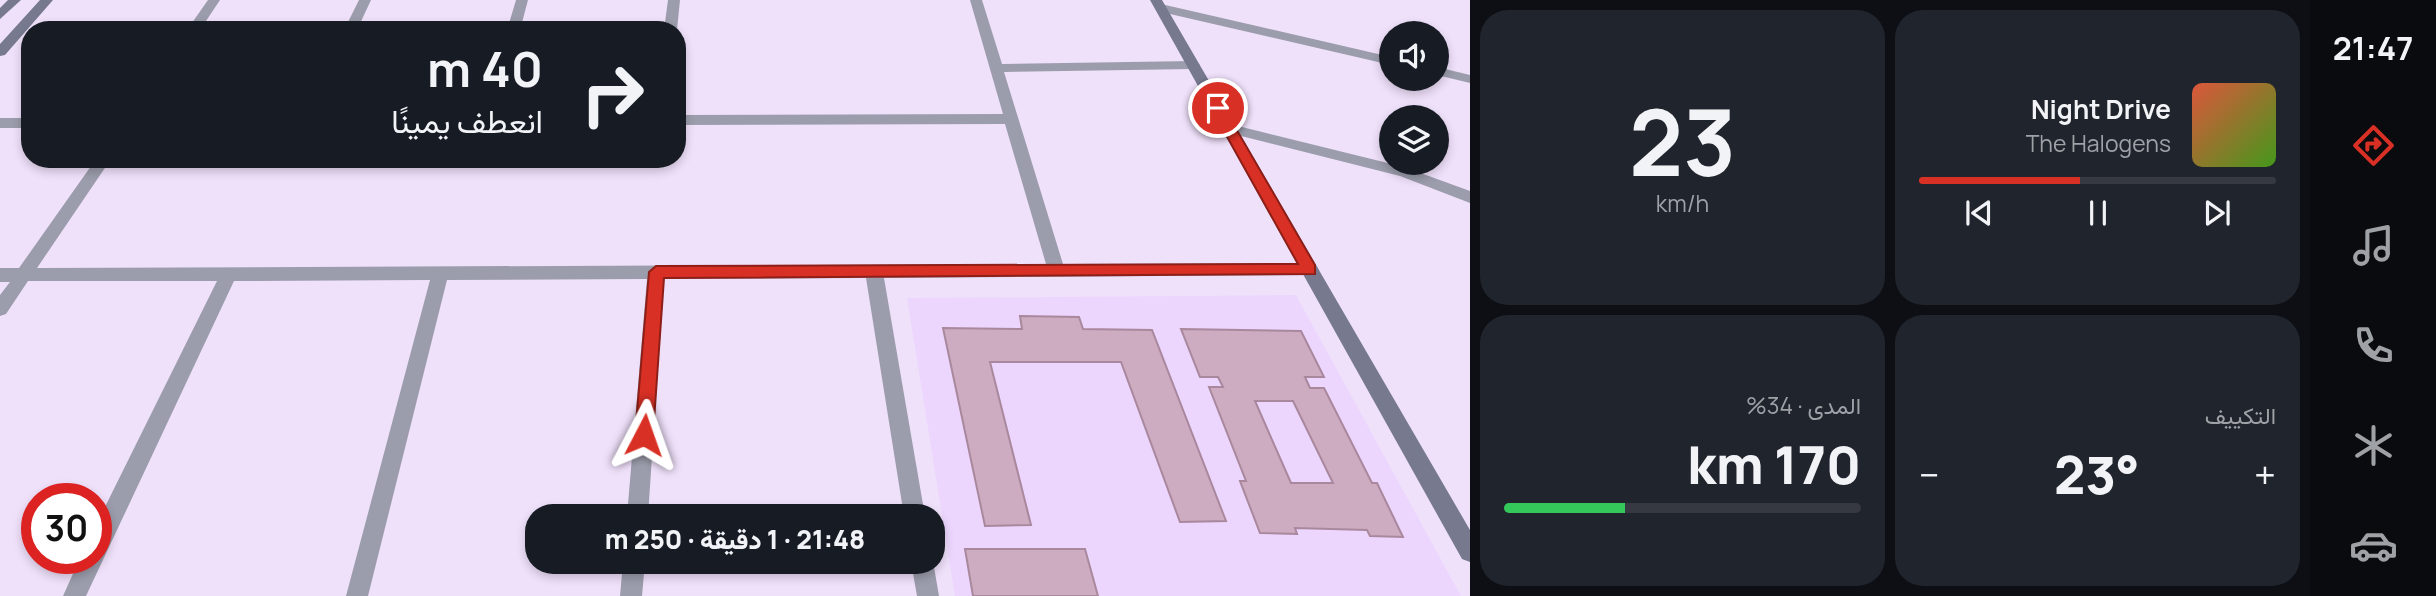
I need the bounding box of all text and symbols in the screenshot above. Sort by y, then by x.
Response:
map controls [1379,21,1449,175]
button: sound [1379,21,1449,91]
text: 21:47 [2333,26,2413,70]
text: 40 m [427,35,543,102]
icon: right [567,49,658,140]
pin [1188,78,1248,138]
text: 23 [1629,79,1736,203]
icon: arrive [1199,89,1237,127]
text: Night Drive [2031,91,2171,127]
text: انعطف يمينًا [391,99,543,143]
button: layers [1379,105,1449,175]
icon: directions [2349,121,2398,170]
text: The Halogens [2026,127,2171,159]
text: km/h [1656,187,1709,219]
icon: previous [1960,194,1998,232]
icon: pause [2079,194,2117,232]
icon: next [2198,194,2236,232]
icon: music [2349,221,2398,270]
icon: phone [2349,321,2398,370]
text: المدى · 34% [1746,389,1861,421]
position arrow [607,398,681,472]
text: التكييف [2205,399,2276,431]
icon: climate [2349,421,2398,470]
text: 170 km [1687,429,1861,500]
text: 23° [2054,439,2140,510]
text: − [1919,448,1940,500]
text: + [2254,448,2276,500]
speed limit sign: 30 [21,483,112,574]
text: 21:48 · 1 دقيقة · 250 m [605,521,865,557]
icon: car [2349,521,2398,570]

